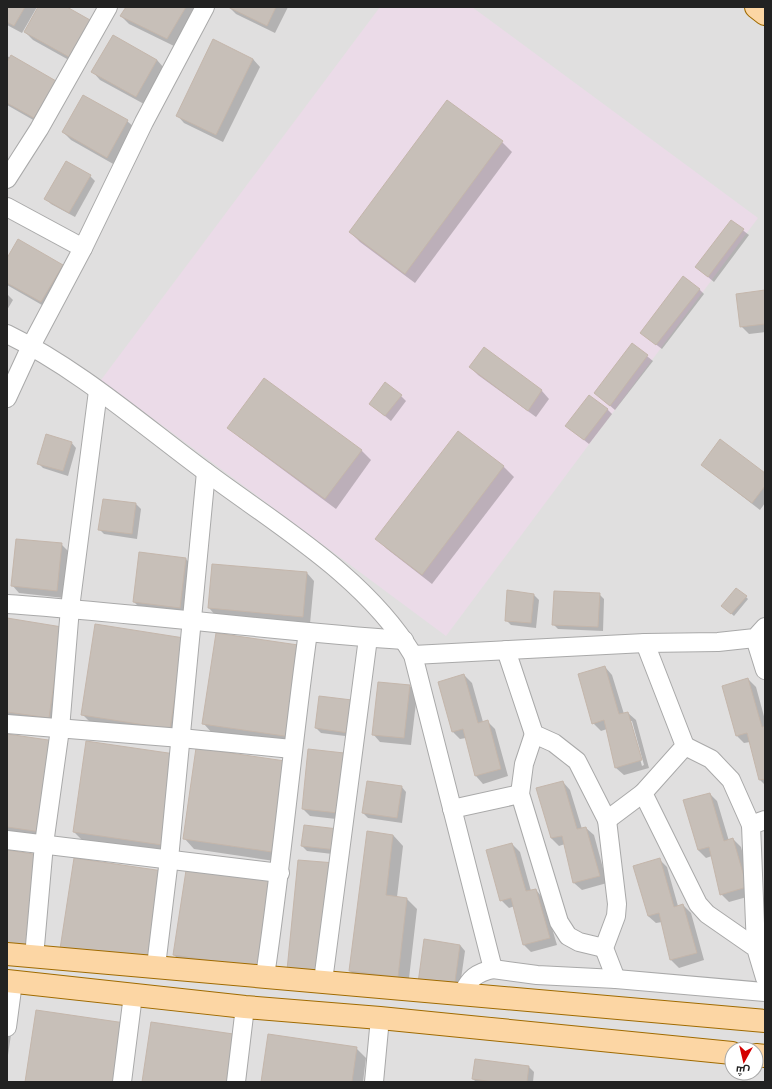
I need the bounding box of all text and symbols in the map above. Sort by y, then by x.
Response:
north arrow [724,1041,764,1081]
text: ش [735,1063,751,1079]

